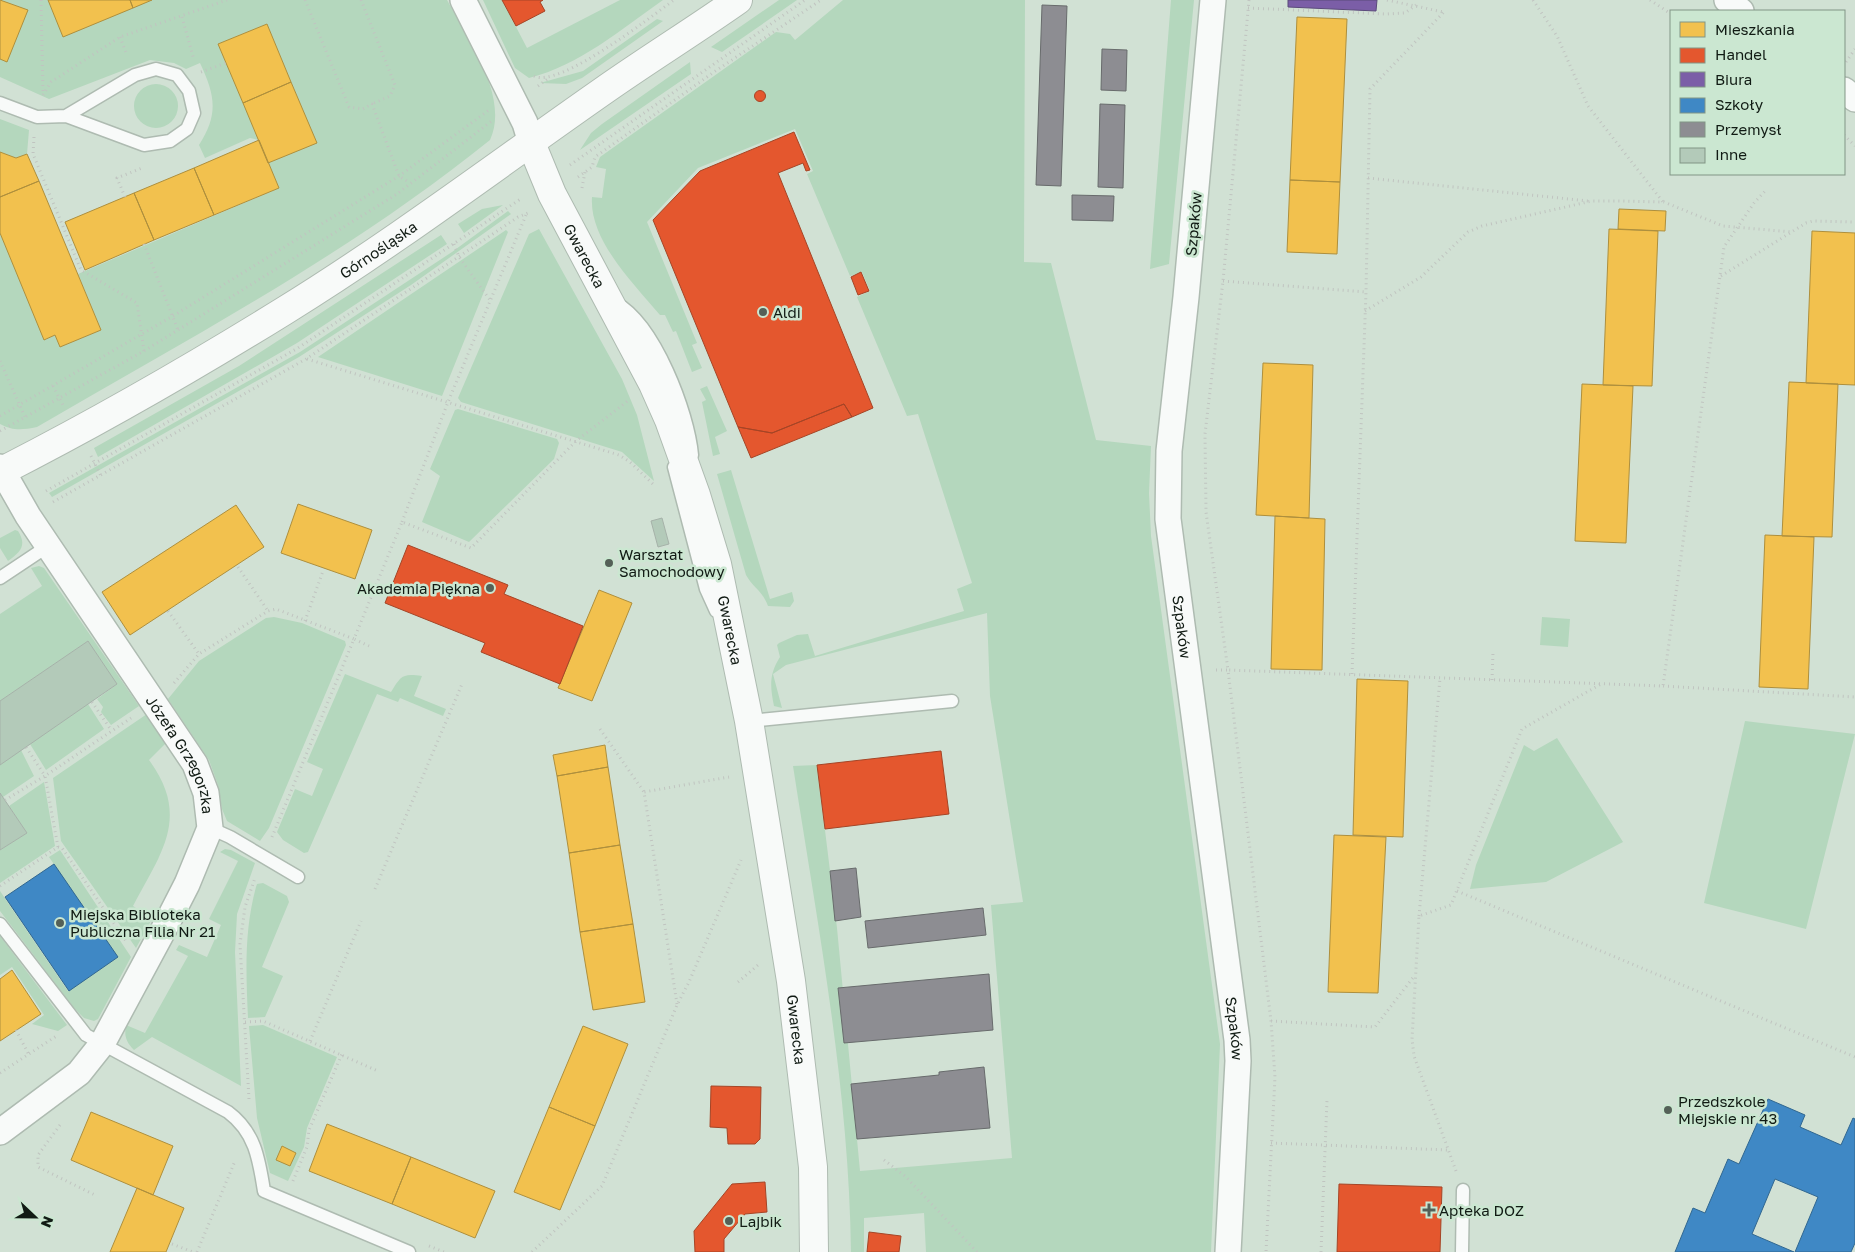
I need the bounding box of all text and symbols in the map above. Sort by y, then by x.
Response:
legend [1670,10,1845,175]
text: Mieszkania [1715,20,1795,38]
text: Handel [1715,45,1767,63]
text: Biura [1715,70,1752,88]
text: Szkoły [1715,95,1764,113]
text: Przemysł [1715,120,1782,138]
text: Inne [1715,145,1747,163]
street label: Szpaków [1181,191,1205,257]
street label: Górnośląska [336,217,420,282]
street label: Gwarecka [560,220,609,291]
place label: Aldi [773,303,801,321]
marker: Aldi [757,306,769,318]
place label: Warsztat Samochodowy [619,545,725,580]
marker: Warsztat Samochodowy [603,557,615,569]
place label: Akademia Piękna [357,579,480,597]
marker: Akademia Piękna [484,582,496,594]
street label: Gwarecka [715,594,746,666]
street label: Szpaków [1169,594,1195,660]
street label: Józefa Grzegorzka [142,692,217,815]
place label: Miejska Biblioteka Publiczna Filia Nr 21 [70,905,215,940]
marker: Miejska Biblioteka Publiczna Filia Nr 21 [54,917,66,929]
street label: Gwarecka [784,994,810,1065]
street label: Szpaków [1222,995,1247,1061]
place label: Przedszkole Miejskie nr 43 [1678,1092,1777,1127]
marker: Przedszkole Miejskie nr 43 [1662,1104,1674,1116]
north arrow [10,1192,60,1242]
place label: Apteka DOZ [1439,1201,1524,1219]
marker: Apteka DOZ [1423,1204,1435,1216]
place label: Lajbik [739,1212,782,1230]
text: N [38,1214,57,1230]
marker: Lajbik [723,1215,735,1227]

